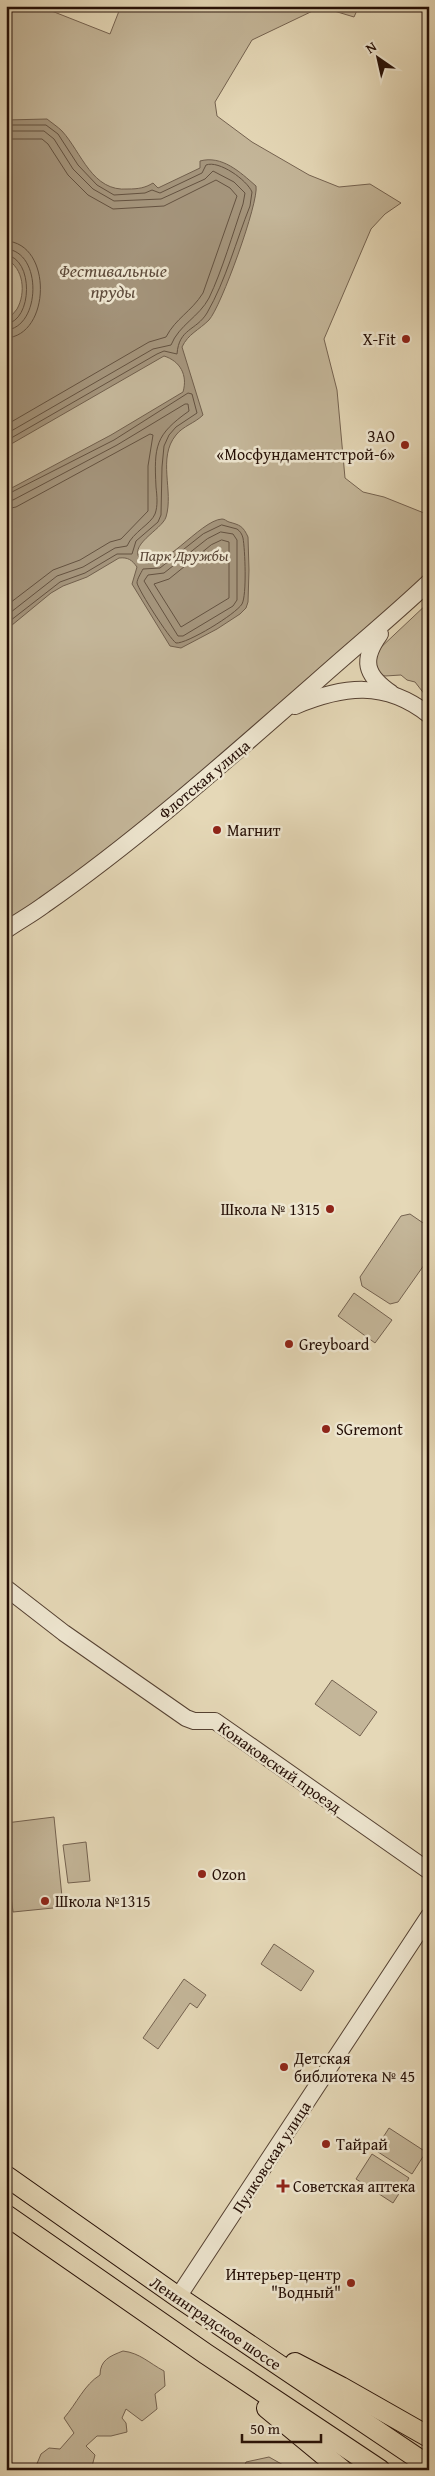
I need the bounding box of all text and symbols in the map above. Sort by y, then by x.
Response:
north arrow [352,32,402,82]
text: N [361,36,381,58]
water label: Фестивальные пруды [59,257,167,305]
place label: X-Fit [363,327,396,351]
marker: X-Fit [400,333,412,345]
place label: ЗАО «Мосфундаментстрой-6» [217,424,395,466]
marker: ЗАО «Мосфундаментстрой-6» [399,439,411,451]
park label: Парк Дружбы [139,543,229,567]
street label: Флотская улица [153,733,255,825]
place label: Магнит [227,818,281,842]
marker: Магнит [211,824,223,836]
place label: Школа № 1315 [221,1197,320,1221]
marker: Школа № 1315 [324,1203,336,1215]
place label: Greyboard [299,1332,370,1356]
marker: Greyboard [283,1338,295,1350]
place label: SGremont [336,1417,403,1441]
marker: SGremont [320,1423,332,1435]
street label: Конаковский проезд [213,1715,347,1819]
place label: Ozon [212,1862,246,1886]
marker: Ozon [196,1868,208,1880]
place label: Школа №1315 [55,1889,151,1913]
marker: Школа №1315 [39,1895,51,1907]
place label: Детская библиотека № 45 [293,2046,415,2088]
marker: Детская библиотека № 45 [278,2061,290,2073]
street label: Пулковская улица [226,2096,317,2218]
place label: Тайрай [336,2132,388,2156]
marker: Тайрай [320,2138,332,2150]
place label: Советская аптека [293,2174,416,2198]
marker: Советская аптека [277,2180,289,2192]
place label: Интерьер-центр "Водный" [226,2262,341,2304]
street label: Ленинградское шоссе [145,2270,287,2376]
marker: Интерьер-центр "Водный" [345,2277,357,2289]
scale bar [242,2411,321,2443]
text: 50 m [250,2418,281,2439]

